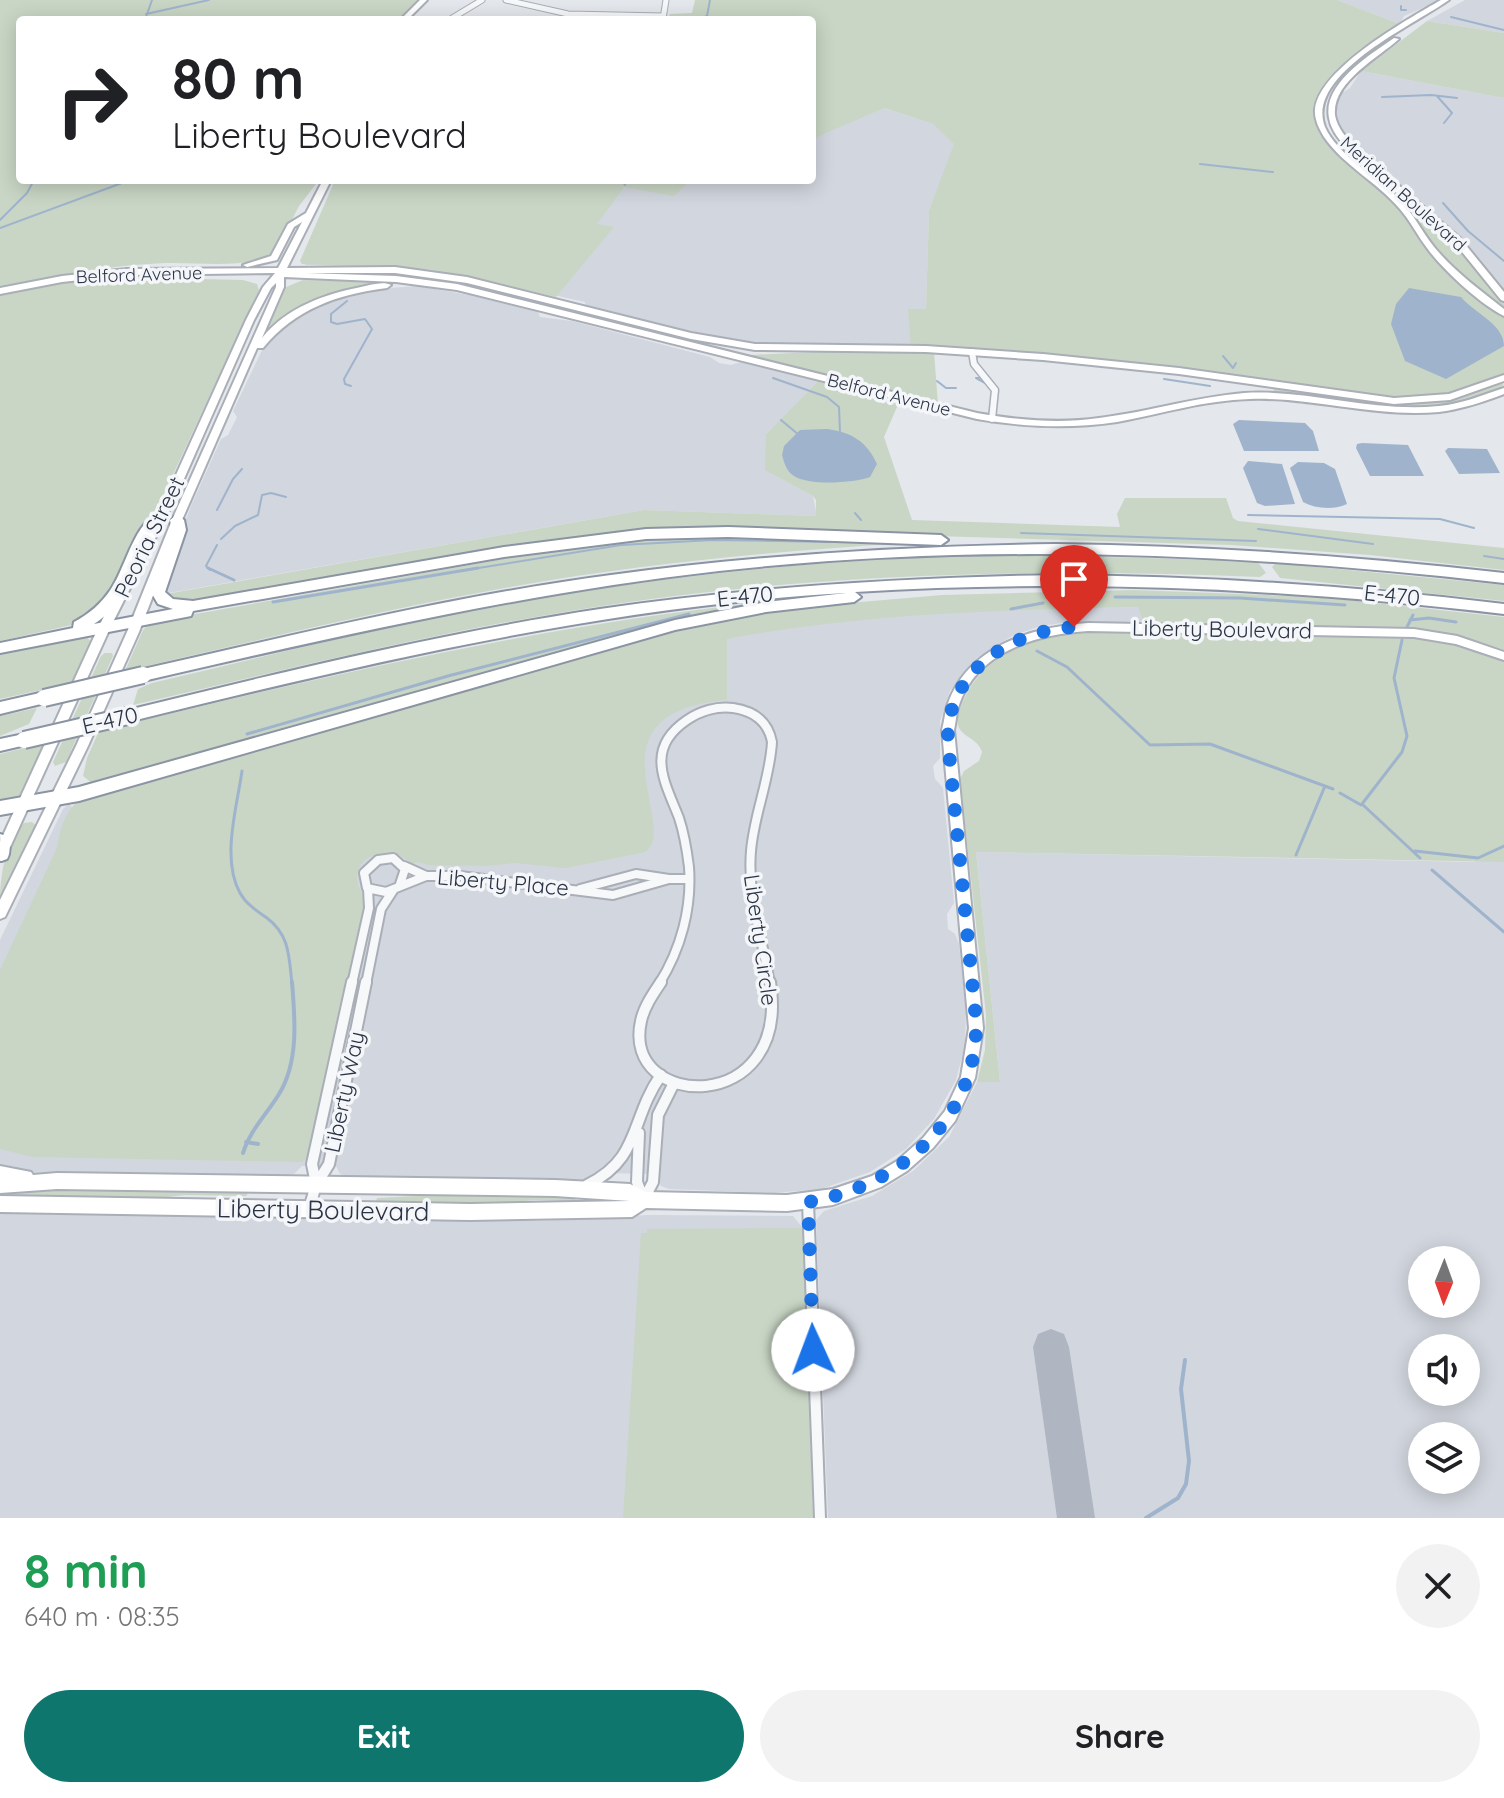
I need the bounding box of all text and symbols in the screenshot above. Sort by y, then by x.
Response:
text: 80 m [172,43,304,113]
icon: right [40,48,144,152]
text: Liberty Boulevard [172,112,467,157]
street label: Meridian Boulevard [1336,131,1471,256]
street label: Belford Avenue [75,261,203,288]
street label: Belford Avenue [825,368,953,421]
street label: Peoria Street [108,472,190,602]
pin [1040,545,1108,627]
icon: arrive [1052,557,1096,601]
street label: E-470 [1362,578,1422,612]
street label: E-470 [715,579,775,613]
street label: Liberty Boulevard [1132,613,1312,645]
street label: E-470 [79,700,141,740]
street label: Liberty Place [436,862,570,902]
street label: Liberty Circle [738,873,784,1007]
street label: Liberty Way [317,1029,371,1155]
street label: Liberty Boulevard [216,1191,430,1228]
north arrow [1408,1246,1480,1318]
map controls [1408,1246,1480,1494]
position arrow [771,1308,855,1392]
button: sound [1408,1334,1480,1406]
button: layers [1408,1422,1480,1494]
text: 8 min [24,1540,148,1600]
button: close [1396,1544,1480,1628]
text: 640 m · 08:35 [24,1600,180,1633]
button: Exit [24,1690,744,1782]
button: Share [760,1690,1480,1782]

